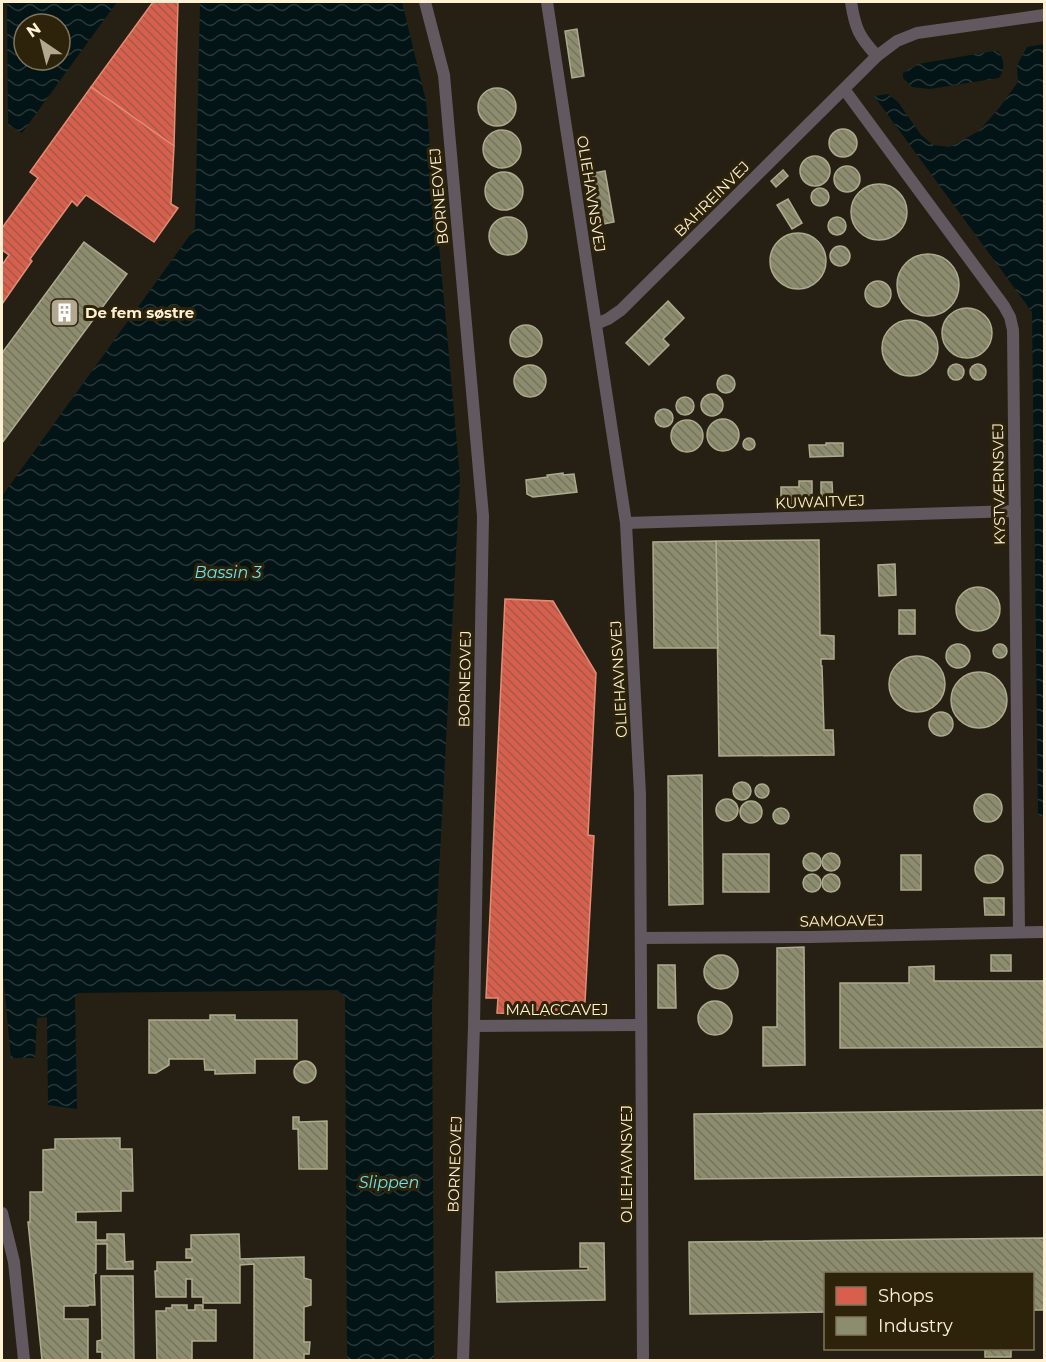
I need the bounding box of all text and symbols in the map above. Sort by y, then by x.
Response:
north arrow [12,12,72,72]
text: N [23,19,44,42]
street label: OLIEHAVNSVEJ [573,134,610,254]
street label: BORNEOVEJ [425,147,452,245]
street label: BAHREINVEJ [670,157,753,240]
building icon: De fem søstre [48,297,80,329]
place label: De fem søstre [85,303,194,322]
street label: KYSTVÆRNSVEJ [988,423,1009,545]
street label: KUWAITVEJ [775,490,865,513]
water label: Bassin 3 [195,563,262,582]
street label: OLIEHAVNSVEJ [606,620,631,738]
street label: BORNEOVEJ [454,630,475,728]
street label: SAMOAVEJ [799,910,885,931]
street label: MALACCAVEJ [505,1000,609,1019]
street label: OLIEHAVNSVEJ [617,1105,636,1223]
street label: BORNEOVEJ [443,1115,466,1213]
water label: Slippen [359,1173,419,1192]
legend [824,1272,1034,1350]
text: Shops [878,1285,934,1307]
text: Industry [878,1315,953,1337]

